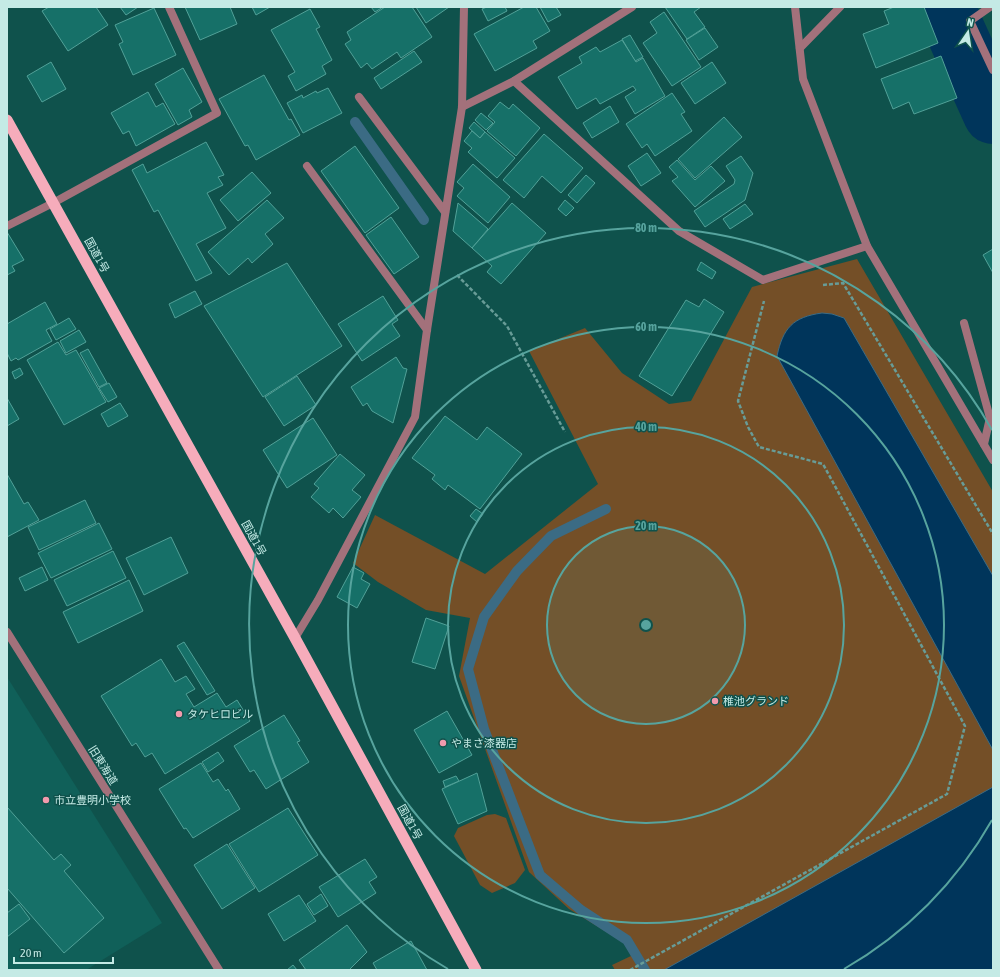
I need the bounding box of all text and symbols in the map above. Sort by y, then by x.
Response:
north arrow [948,12,988,52]
text: N [966,16,975,29]
text: 80 m [635,221,657,235]
street label: 国道1号 [82,235,112,275]
text: 60 m [635,320,657,334]
text: 40 m [634,420,657,434]
street label: 国道1号 [239,518,269,558]
text: 20 m [635,519,657,533]
centre of rings [639,618,653,632]
place label: 椎池グランド [723,695,789,707]
marker: 椎池グランド [710,696,720,706]
place label: タケヒロビル [187,708,253,720]
marker: タケヒロビル [174,709,184,719]
place label: やまさ漆器店 [451,737,517,749]
marker: やまさ漆器店 [438,738,448,748]
street label: 旧東海道 [86,743,120,787]
place label: 市立豊明小学校 [54,794,131,806]
marker: 市立豊明小学校 [41,795,51,805]
street label: 国道1号 [395,802,425,842]
scale bar [14,939,113,965]
text: 20 m [20,946,42,960]

